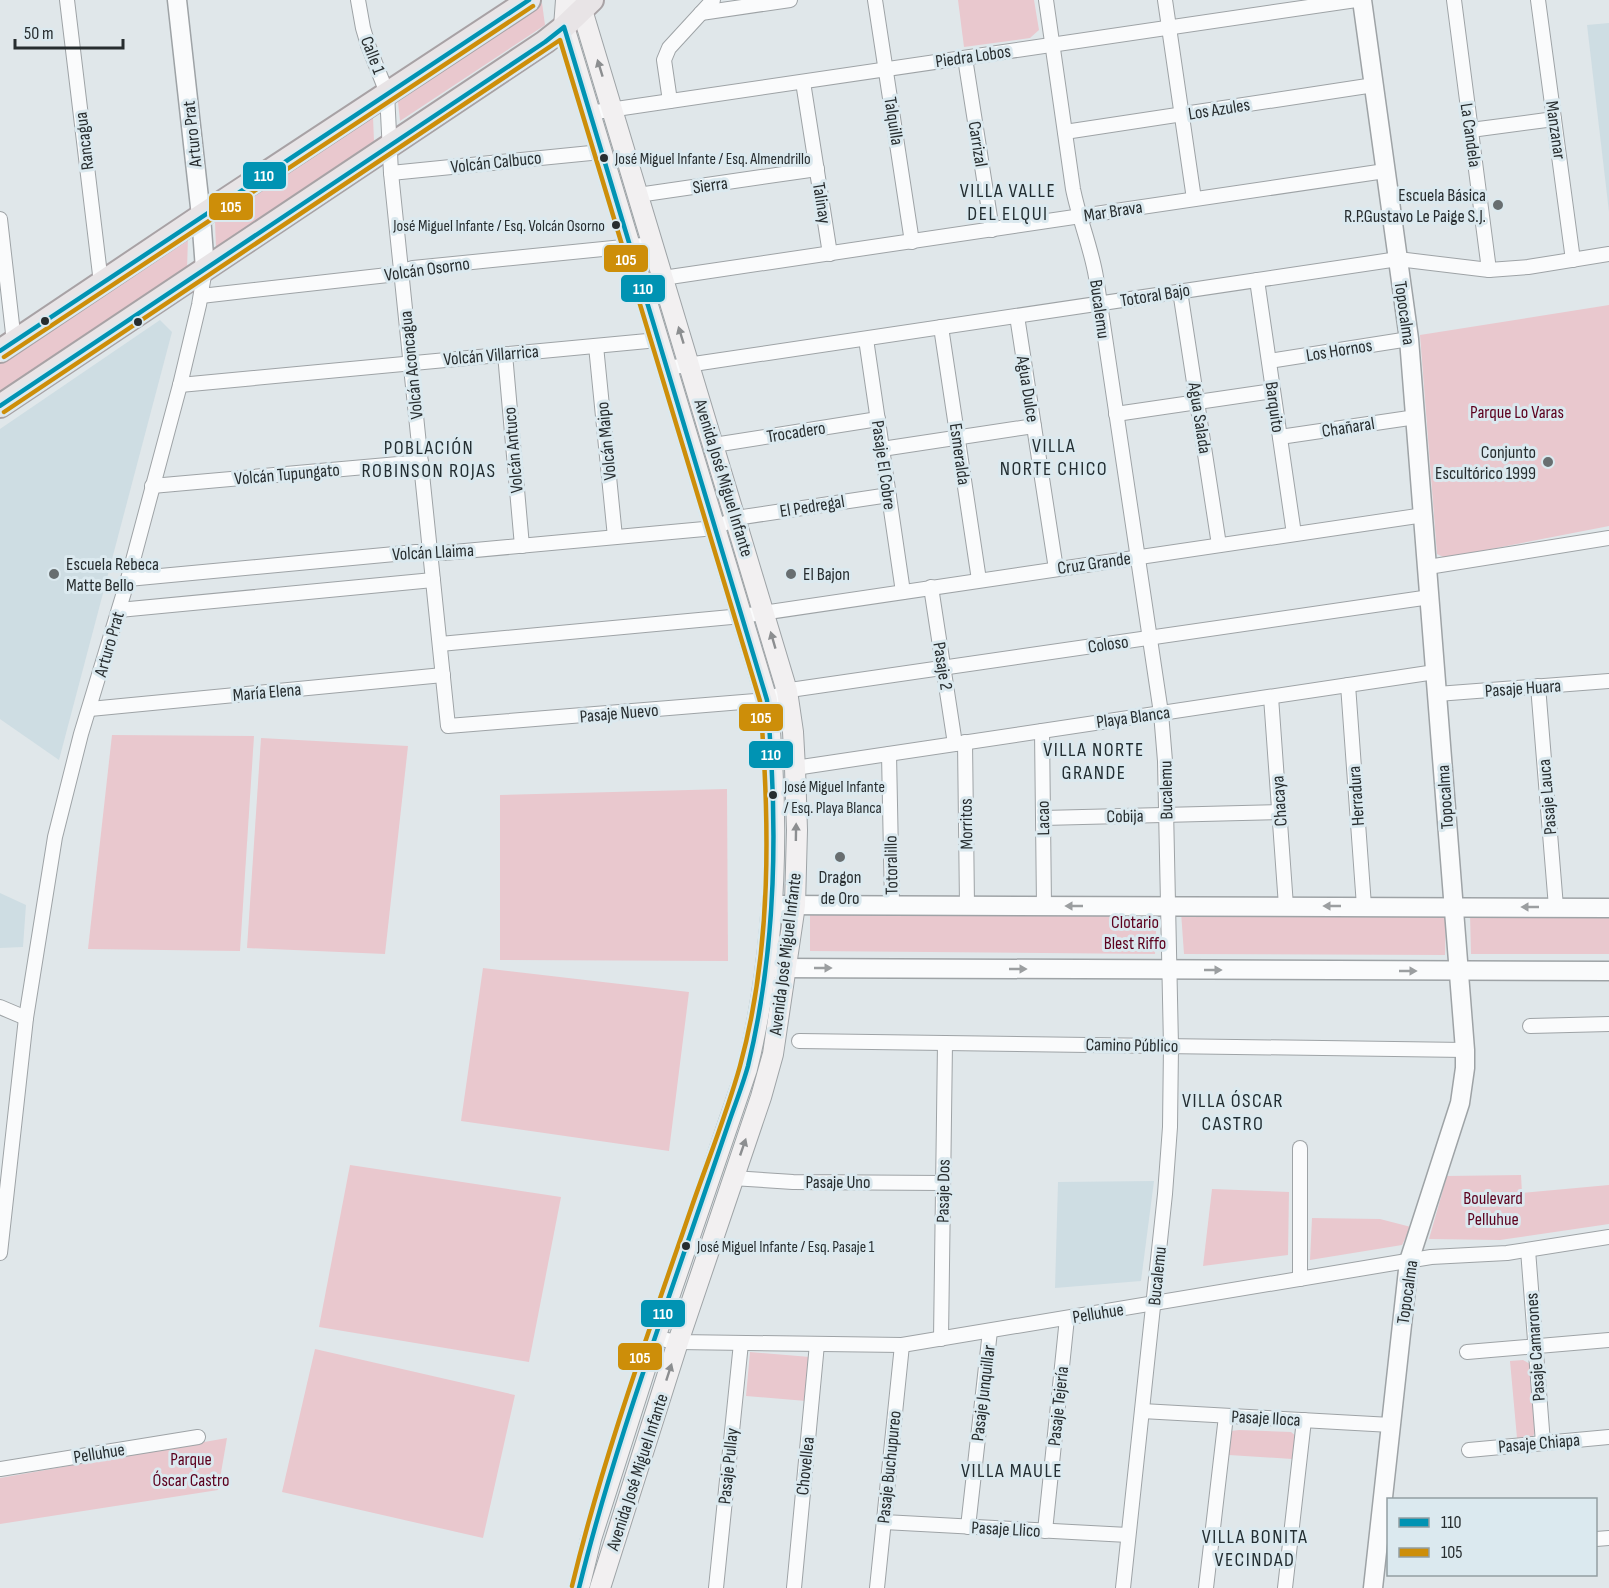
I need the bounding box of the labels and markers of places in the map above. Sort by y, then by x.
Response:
place label: José Miguel Infante / Esq. Almendrillo [614,150,811,169]
marker: José Miguel Infante / Esq. Almendrillo [598,152,610,164]
place label: Escuela Básica R.P.Gustavo Le Paige S.J. [1344,185,1486,227]
marker: Escuela Básica R.P.Gustavo Le Paige S.J. [1491,198,1505,212]
place label: José Miguel Infante / Esq. Volcán Osorno [392,217,605,236]
marker: José Miguel Infante / Esq. Volcán Osorno [610,219,622,231]
unlabelled marker [39,315,51,327]
unlabelled marker [132,316,144,328]
place label: Conjunto Escultórico 1999 [1435,442,1536,484]
marker: Conjunto Escultórico 1999 [1541,455,1555,469]
place label: Escuela Rebeca Matte Bello [66,554,159,596]
place label: El Bajon [803,564,850,585]
marker: Escuela Rebeca Matte Bello [47,567,61,581]
marker: El Bajon [784,567,798,581]
place label: José Miguel Infante / Esq. Playa Blanca [783,778,885,818]
marker: José Miguel Infante / Esq. Playa Blanca [767,789,779,801]
marker: Dragon de Oro [833,850,847,864]
place label: Dragon de Oro [819,867,861,909]
place label: José Miguel Infante / Esq. Pasaje 1 [696,1238,875,1257]
marker: José Miguel Infante / Esq. Pasaje 1 [680,1240,692,1252]

